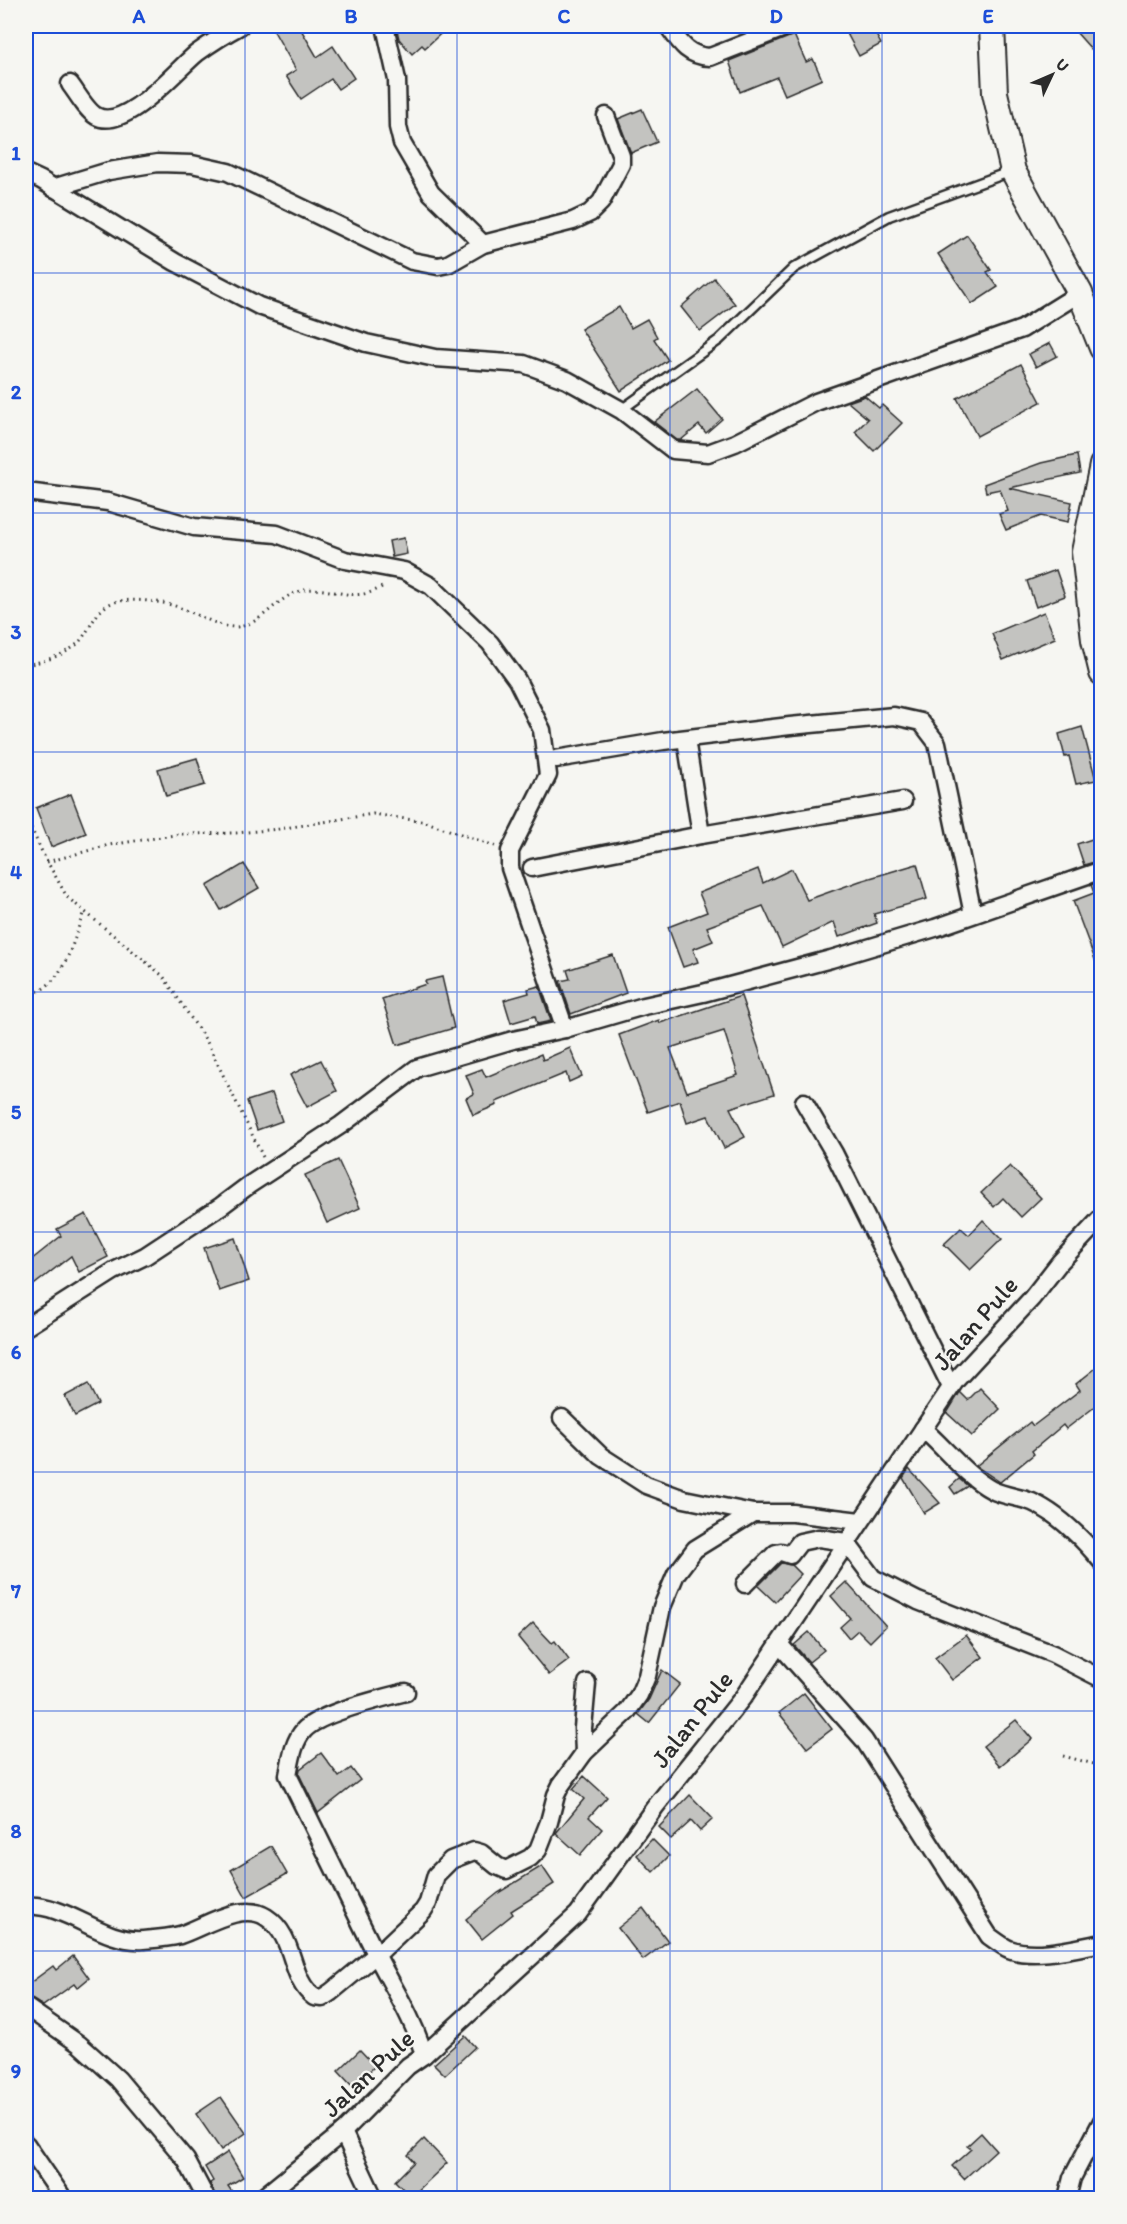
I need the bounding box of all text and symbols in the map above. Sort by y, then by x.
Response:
text: A [132,4,146,28]
text: B [345,4,358,28]
text: C [558,4,571,28]
text: D [769,4,783,28]
text: E [982,4,994,28]
north arrow [1022,45,1082,105]
text: U [1052,55,1073,75]
text: 1 [11,141,21,165]
text: 2 [11,380,22,404]
text: 3 [11,620,22,644]
text: 4 [10,860,22,884]
text: 5 [11,1100,22,1124]
street label: Jalan Pule [925,1269,1025,1377]
text: 6 [11,1340,22,1364]
text: 7 [10,1579,21,1603]
street label: Jalan Pule [644,1664,740,1774]
text: 8 [11,1819,22,1843]
street label: Jalan Pule [315,2022,421,2124]
text: 9 [11,2059,21,2083]

